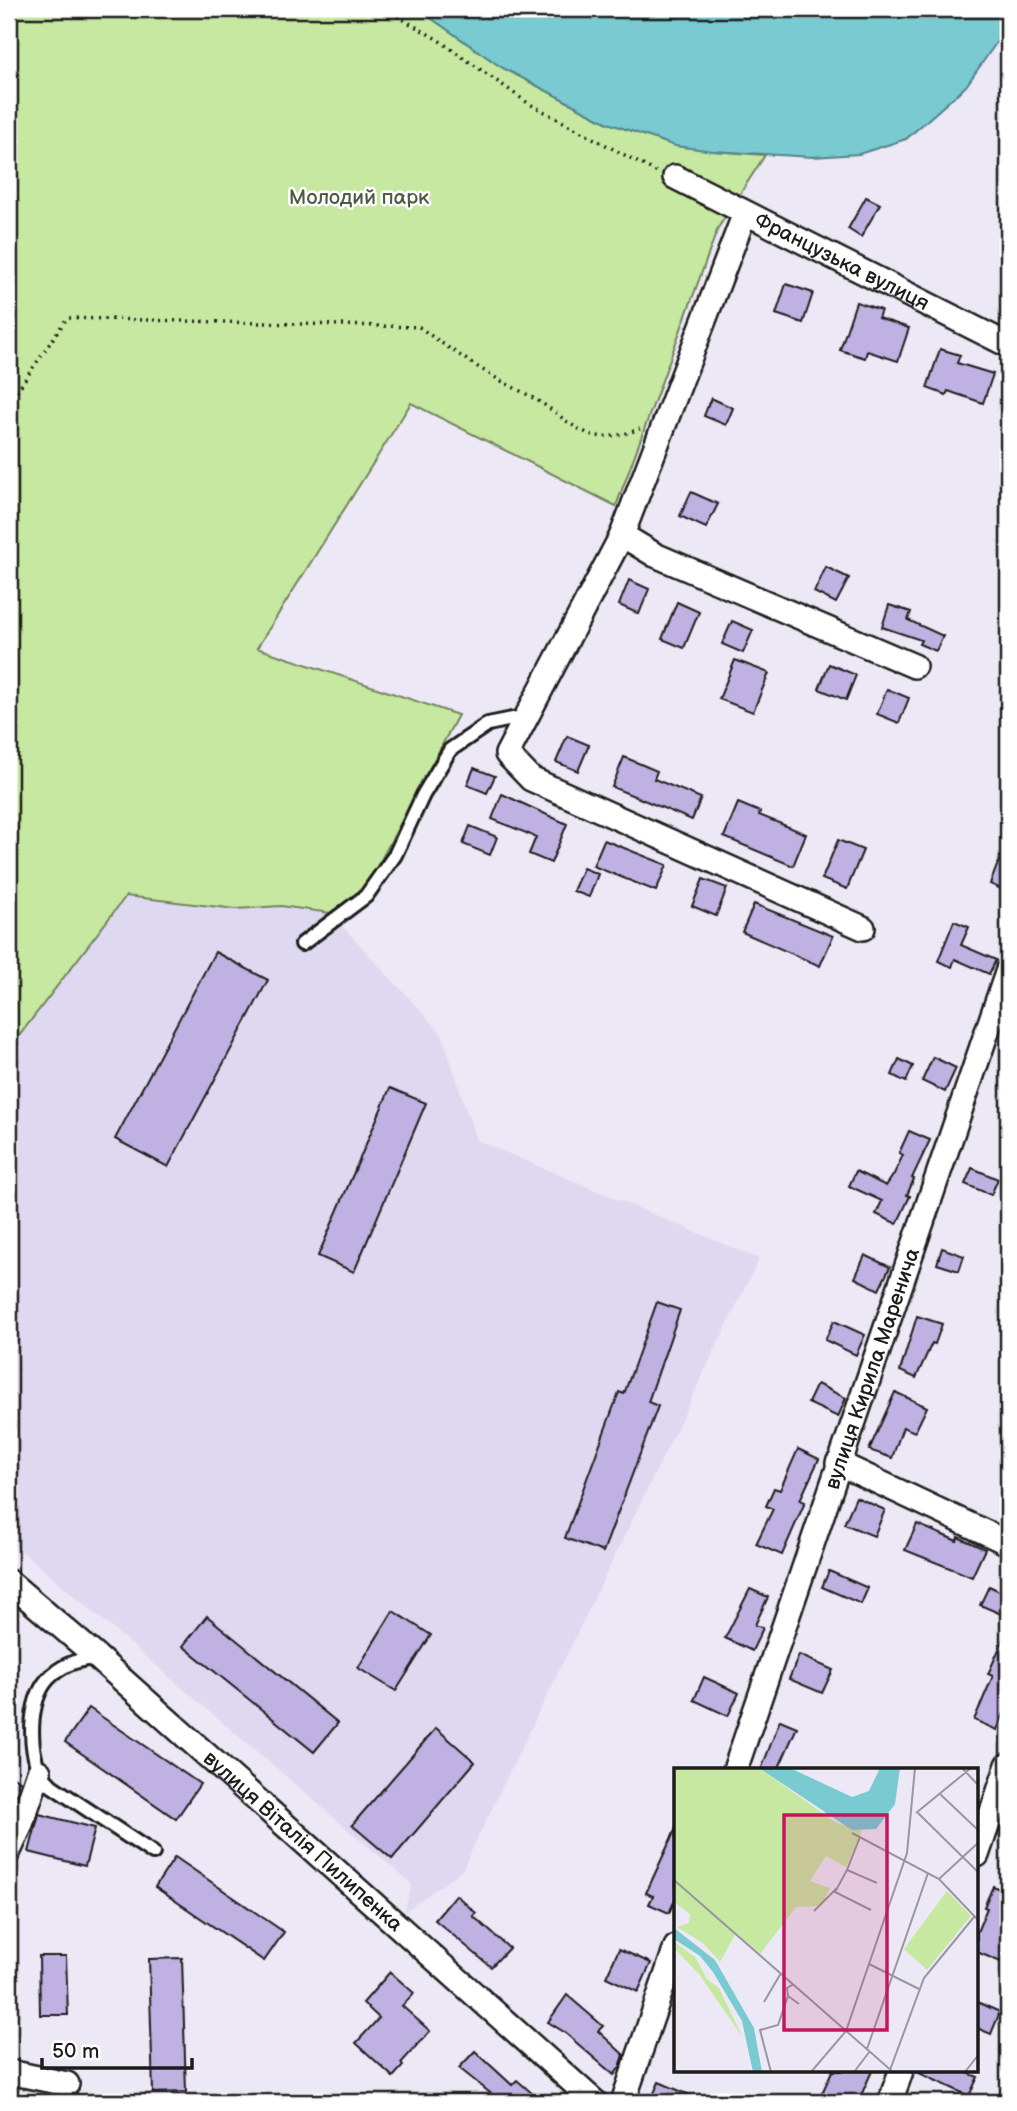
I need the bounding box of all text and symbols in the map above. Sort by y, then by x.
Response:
park label: Молодий парк [289,185,429,210]
street label: Французька вулиця [750,207,933,316]
street label: вулиця Кирила Маренича [820,1244,925,1493]
street label: вулиця Віталія Пилипенка [198,1746,408,1937]
inset map [674,1768,978,2072]
scale bar [42,2027,192,2071]
text: 50 m [52,2039,99,2064]

